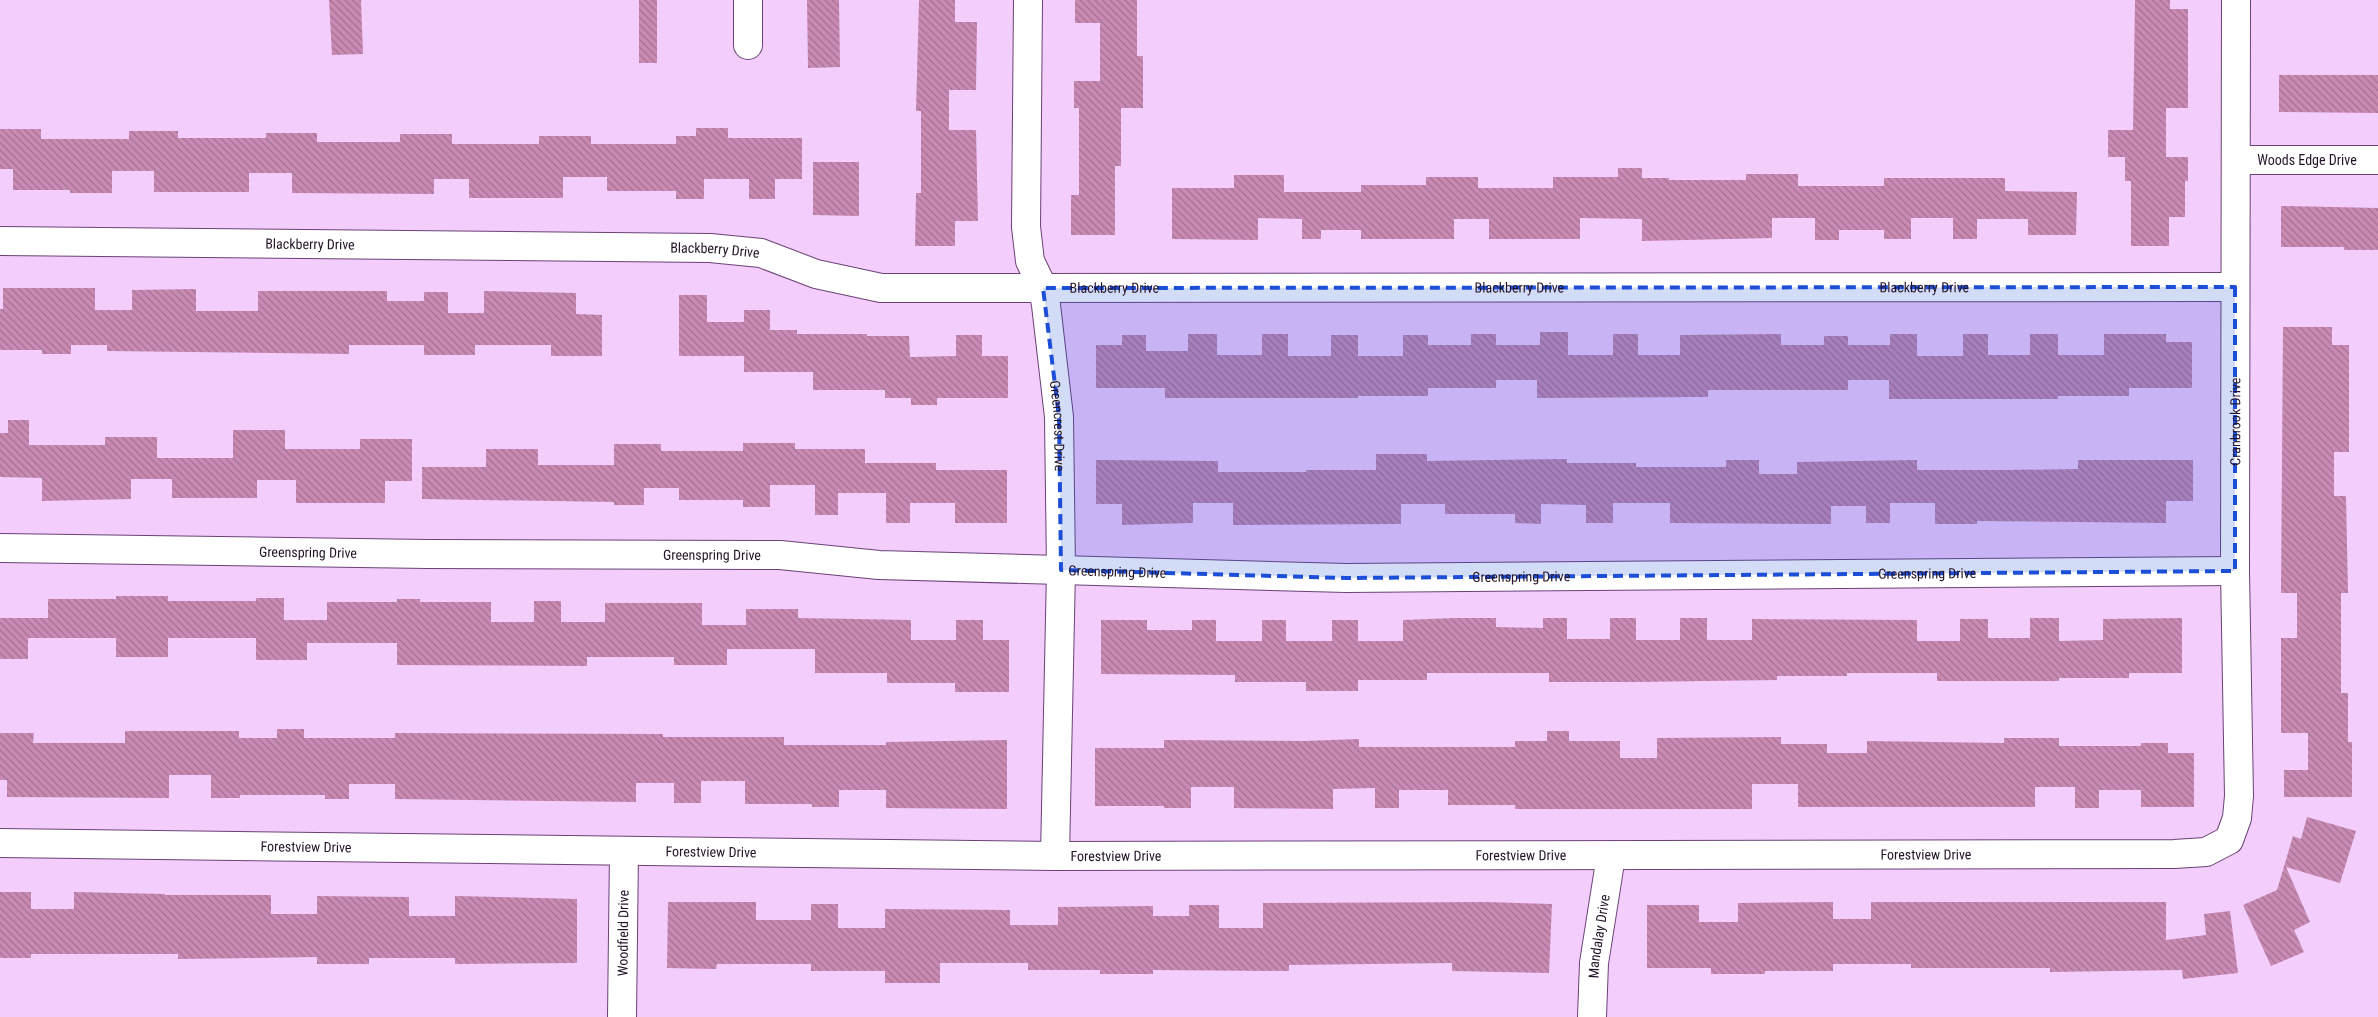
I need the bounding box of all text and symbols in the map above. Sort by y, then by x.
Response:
street label: Woods Edge Drive [2257,152,2357,168]
street label: Blackberry Drive [265,236,355,253]
street label: Blackberry Drive [670,240,761,261]
street label: Blackberry Drive [1475,279,1565,296]
street label: Blackberry Drive [1880,279,1970,295]
street label: Blackberry Drive [1070,280,1160,296]
street label: Cranbrook Drive [2227,377,2243,466]
street label: Greencrest Drive [1047,379,1068,472]
street label: Greenspring Drive [259,544,357,561]
street label: Greenspring Drive [663,547,761,563]
street label: Greenspring Drive [1068,562,1167,581]
street label: Greenspring Drive [1878,565,1977,582]
street label: Greenspring Drive [1472,568,1571,585]
street label: Forestview Drive [260,838,352,855]
street label: Forestview Drive [665,843,757,860]
street label: Forestview Drive [1880,846,1972,863]
street label: Forestview Drive [1475,847,1567,863]
street label: Forestview Drive [1070,848,1162,864]
street label: Woodfield Drive [614,889,632,976]
street label: Mandalay Drive [1585,893,1613,979]

